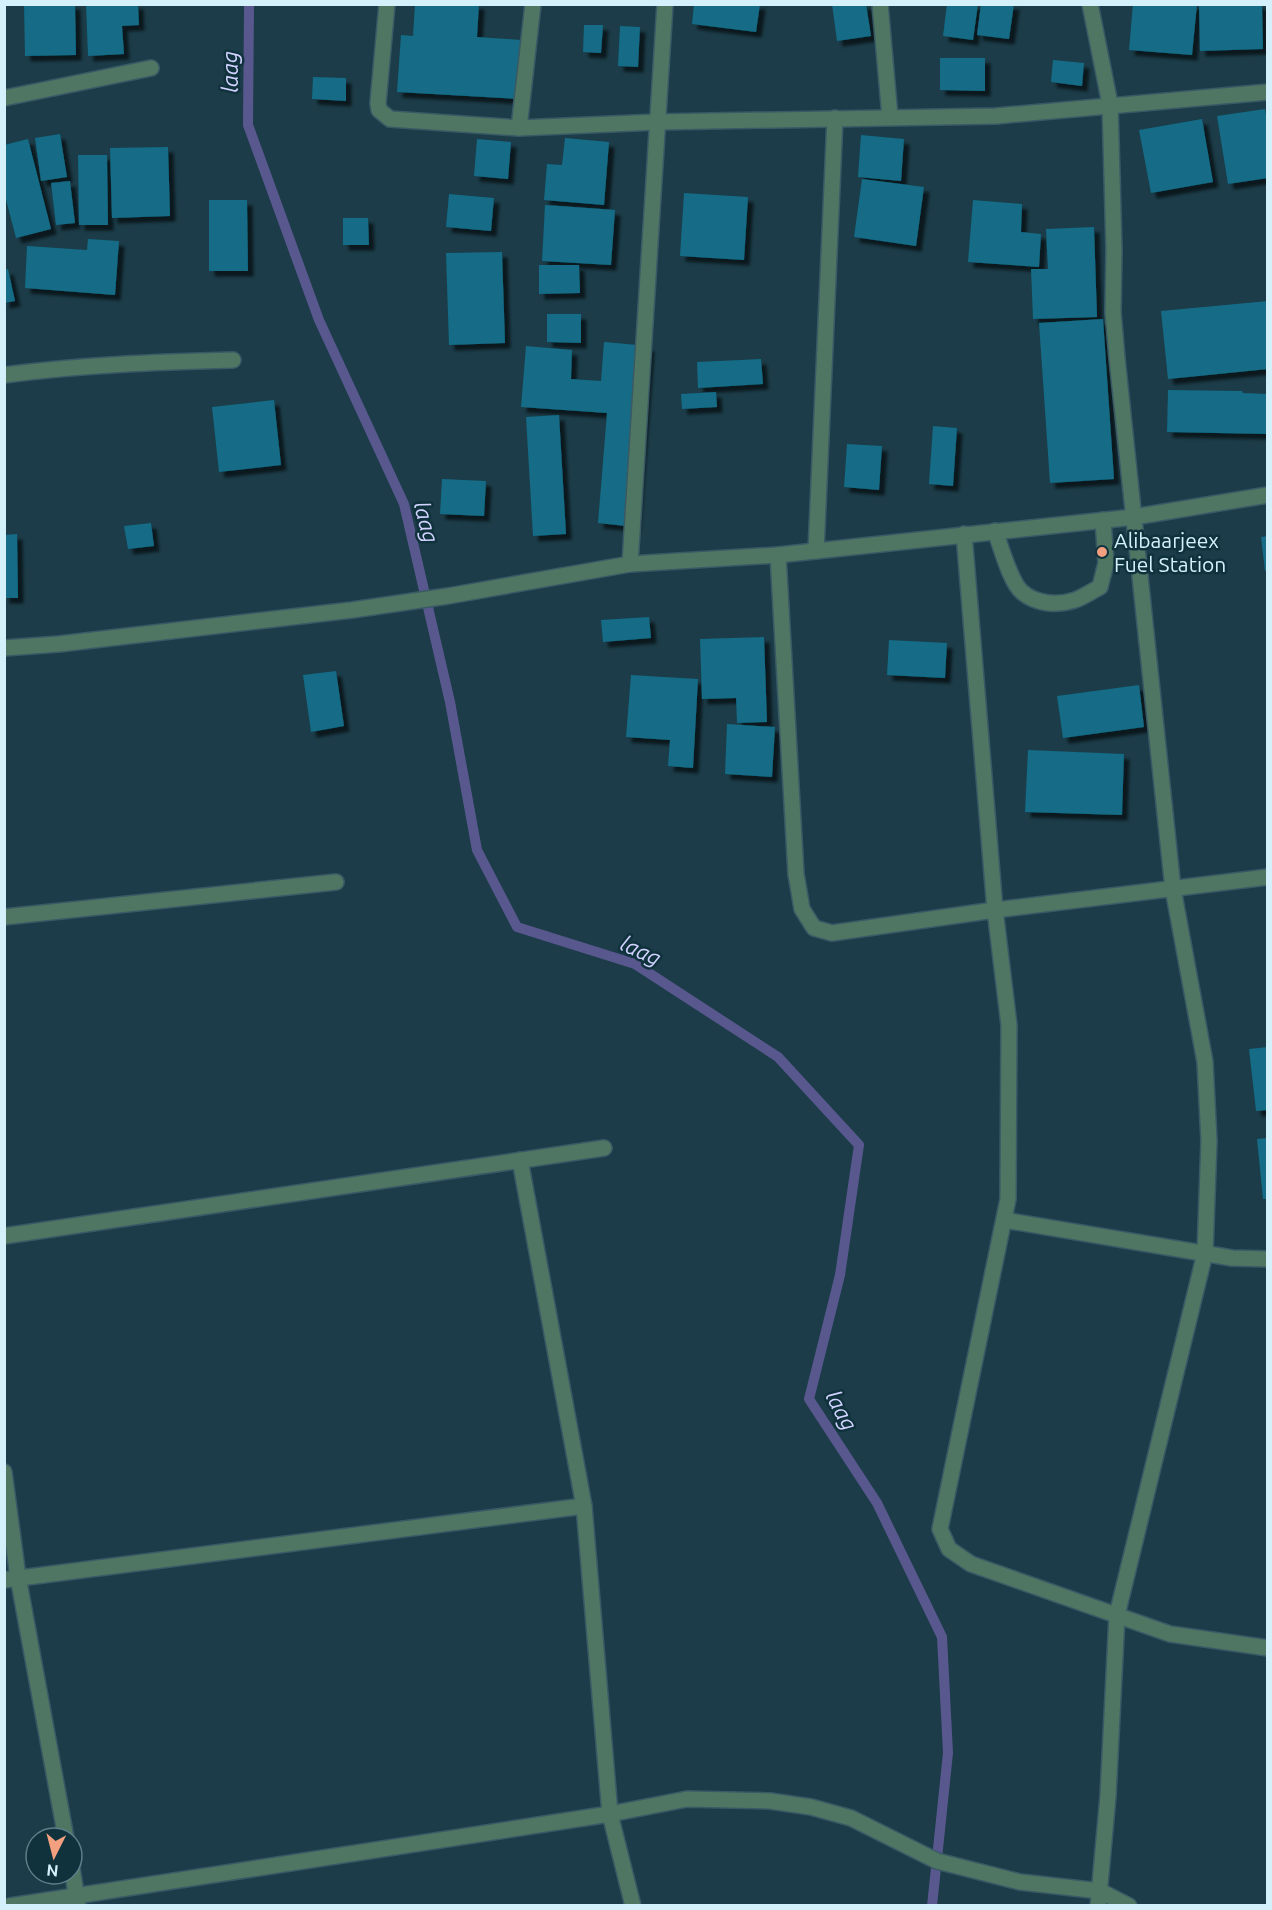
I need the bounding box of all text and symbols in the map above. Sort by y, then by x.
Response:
water label: laag [217,51,242,93]
water label: laag [410,499,444,545]
place label: Alibaarjeex Fuel Station [1114,528,1226,576]
marker: Alibaarjeex Fuel Station [1095,545,1109,559]
water label: laag [617,930,665,970]
water label: laag [821,1386,863,1434]
north arrow [24,1826,84,1886]
text: N [46,1861,59,1880]

